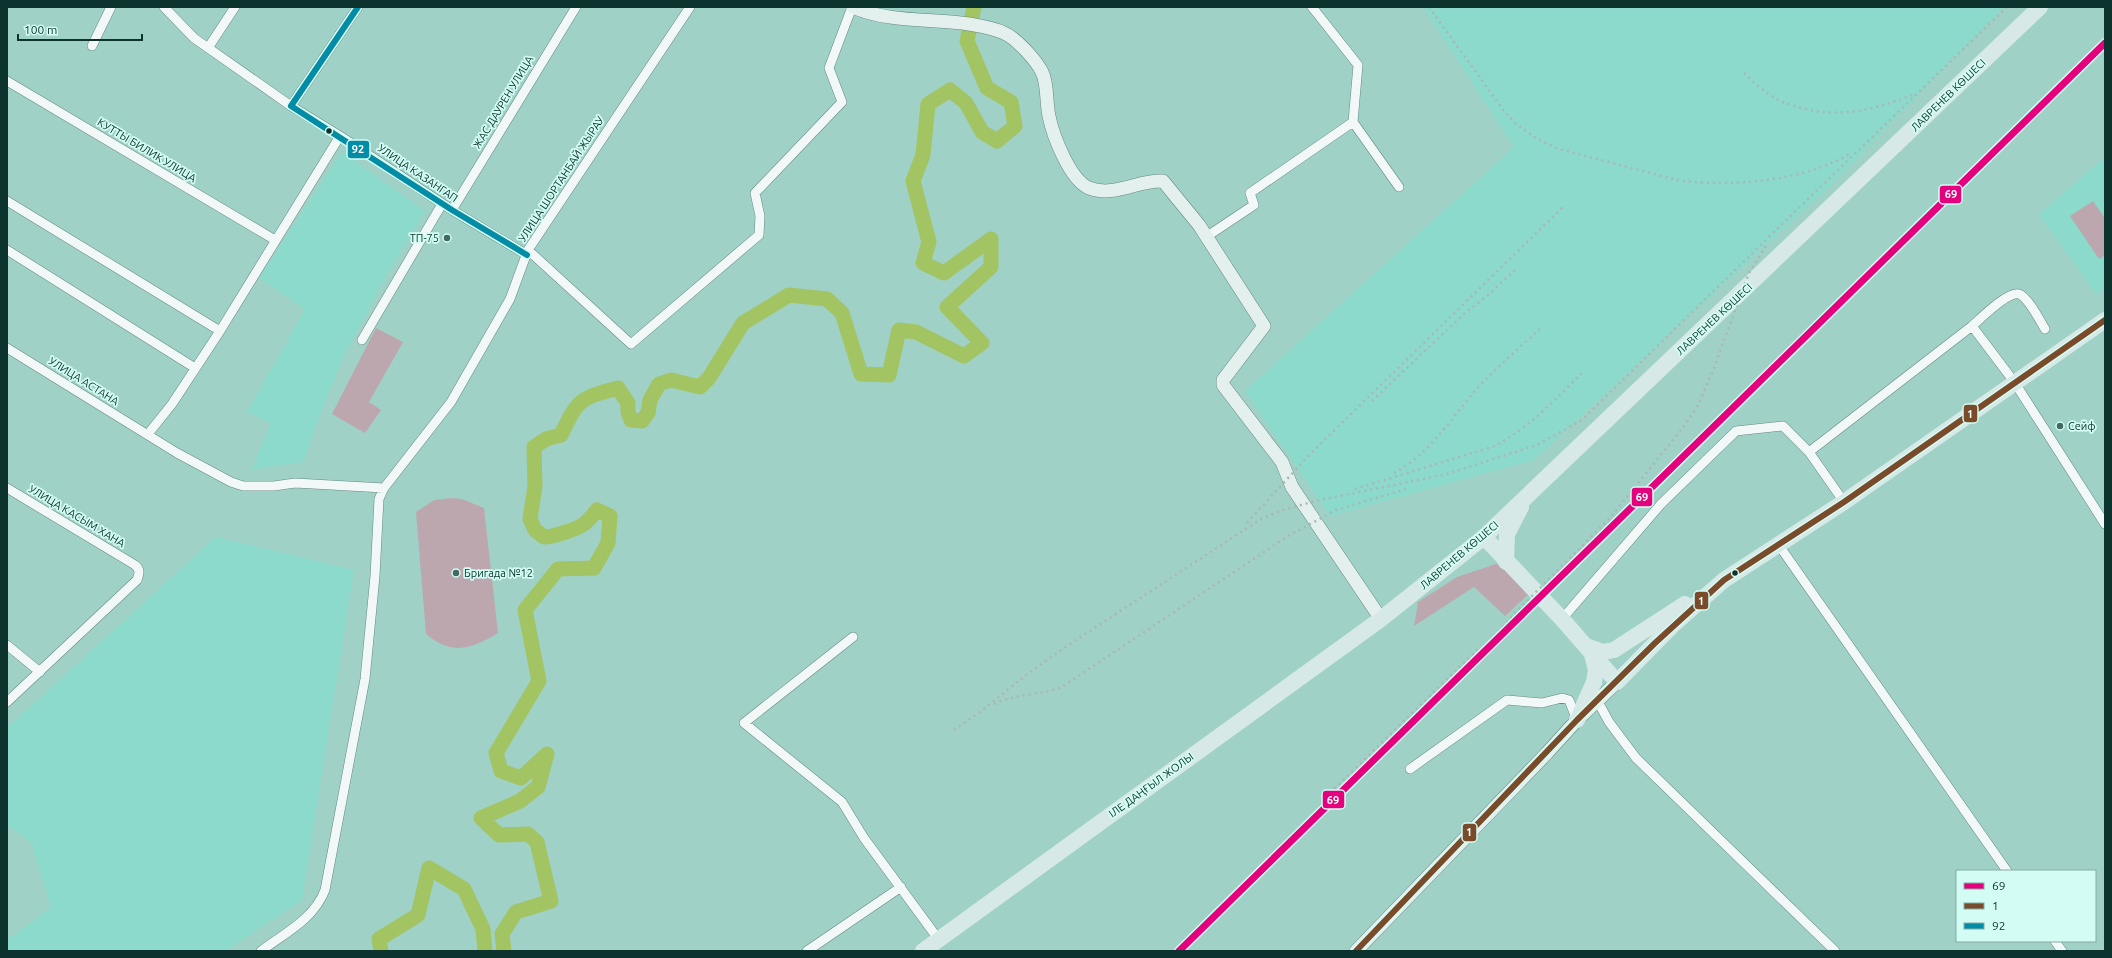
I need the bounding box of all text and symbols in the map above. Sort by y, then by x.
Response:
scale bar [18,16,142,42]
text: 100 m [24,23,57,36]
street label: ЖАС ДАУРЕН УЛИЦА [471,53,536,151]
street label: ЛАВРЕНЕВ КӨШЕСІ [1908,56,1988,134]
street label: УЛИЦА ШОРТАНБАЙ ЖЫРАУ [516,113,606,244]
street label: КУТТЫ БИЛИК УЛИЦА [95,116,199,185]
unlabelled marker [324,126,334,136]
line badge: 92 [347,140,370,159]
street label: УЛИЦА КАЗАНГАП [376,142,460,204]
text: 92 [352,143,364,155]
line badge: 69 [1939,185,1962,204]
text: 69 [1945,188,1957,200]
place label: ТП-75 [410,232,439,244]
marker: ТП-75 [442,233,452,243]
street label: ЛАВРЕНЕВ КӨШЕСІ [1674,281,1754,357]
street label: УЛИЦА АСТАНА [47,355,122,408]
line badge: 1 [1963,404,1978,423]
text: 1 [1967,408,1973,420]
place label: Сейф [2068,420,2096,432]
marker: Сейф [2055,421,2065,431]
street label: УЛИЦА КАСЫМ ХАНА [27,483,128,550]
line badge: 69 [1631,487,1653,507]
text: 69 [1636,491,1648,503]
street label: ЛАВРЕНЕВ КӨШЕСІ [1417,519,1501,591]
place label: Бригада №12 [464,567,533,579]
marker: Бригада №12 [451,568,461,578]
unlabelled marker [1730,568,1740,578]
line badge: 1 [1694,591,1709,610]
text: 1 [1698,595,1704,607]
street label: ІЛЕ ДАҢҒЫЛ ЖОЛЫ [1106,750,1196,820]
line badge: 69 [1322,790,1345,809]
text: 69 [1327,794,1339,806]
line badge: 1 [1462,823,1477,842]
text: 1 [1466,826,1472,838]
legend [1956,870,2096,942]
text: 69 [1992,879,2006,892]
text: 1 [1992,899,1999,912]
text: 92 [1992,919,2006,932]

